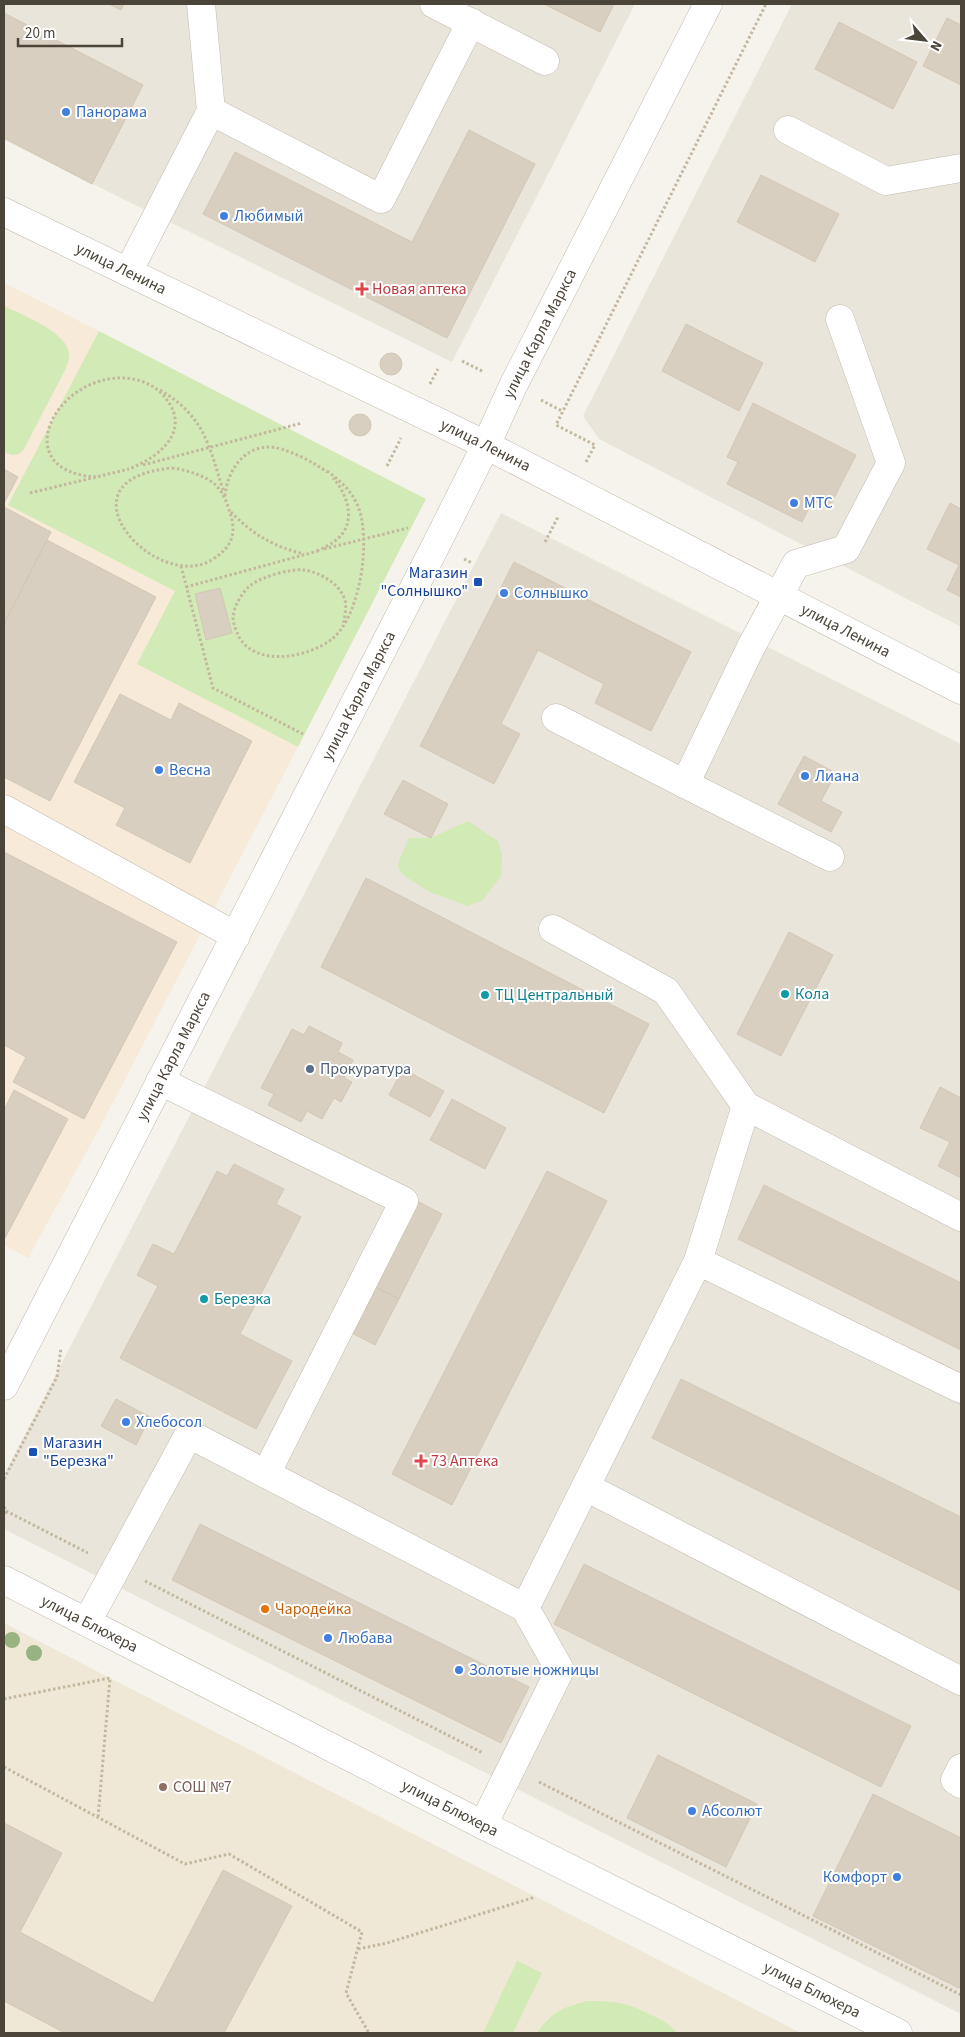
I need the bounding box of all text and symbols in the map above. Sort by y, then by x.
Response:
scale bar [18,15,121,47]
north arrow [900,15,950,65]
text: 20 m [25,23,55,44]
text: N [925,37,947,54]
place label: Панорама [76,101,147,123]
marker: Панорама [60,106,72,118]
place label: Любимый [234,205,304,227]
marker: Любимый [218,210,230,222]
street label: улица Ленина [72,237,170,300]
street label: улица Карла Маркса [498,265,582,402]
place label: Новая аптека [372,278,467,300]
marker: Новая аптека [356,283,368,295]
street label: улица Ленина [437,414,534,477]
place label: МТС [804,492,833,514]
marker: МТС [788,497,800,509]
place label: Магазин "Солнышко" [380,562,468,602]
marker: Магазин "Солнышко" [472,576,484,588]
place label: Солнышко [514,582,588,604]
marker: Солнышко [498,587,510,599]
street label: улица Ленина [797,598,894,663]
street label: улица Карла Маркса [316,627,401,764]
place label: Весна [169,759,211,781]
marker: Весна [153,764,165,776]
place label: Лиана [815,765,859,787]
marker: Лиана [799,770,811,782]
place label: Кола [795,983,829,1005]
place label: ТЦ Центральный [495,984,614,1006]
street label: улица Карла Маркса [131,988,216,1124]
marker: Кола [779,988,791,1000]
marker: ТЦ Центральный [479,989,491,1001]
place label: Прокуратура [320,1058,411,1080]
marker: Прокуратура [304,1063,316,1075]
place label: Березка [214,1288,271,1310]
marker: Березка [198,1293,210,1305]
place label: Хлебосол [136,1411,202,1433]
marker: Хлебосол [120,1416,132,1428]
place label: Магазин "Березка" [43,1432,114,1472]
marker: Магазин "Березка" [27,1446,39,1458]
place label: 73 Аптека [431,1450,499,1472]
marker: 73 Аптека [415,1455,427,1467]
street label: улица Блюхера [37,1590,142,1658]
place label: Чародейка [275,1598,352,1620]
marker: Чародейка [259,1603,271,1615]
place label: Любава [338,1627,393,1649]
marker: Любава [322,1632,334,1644]
place label: Золотые ножницы [469,1659,599,1681]
marker: Золотые ножницы [453,1664,465,1676]
street label: улица Блюхера [398,1774,502,1842]
place label: СОШ №7 [173,1776,232,1798]
marker: СОШ №7 [157,1781,169,1793]
place label: Абсолют [702,1800,762,1822]
marker: Абсолют [686,1805,698,1817]
place label: Комфорт [823,1866,887,1888]
marker: Комфорт [891,1871,903,1883]
street label: улица Блюхера [760,1956,864,2023]

